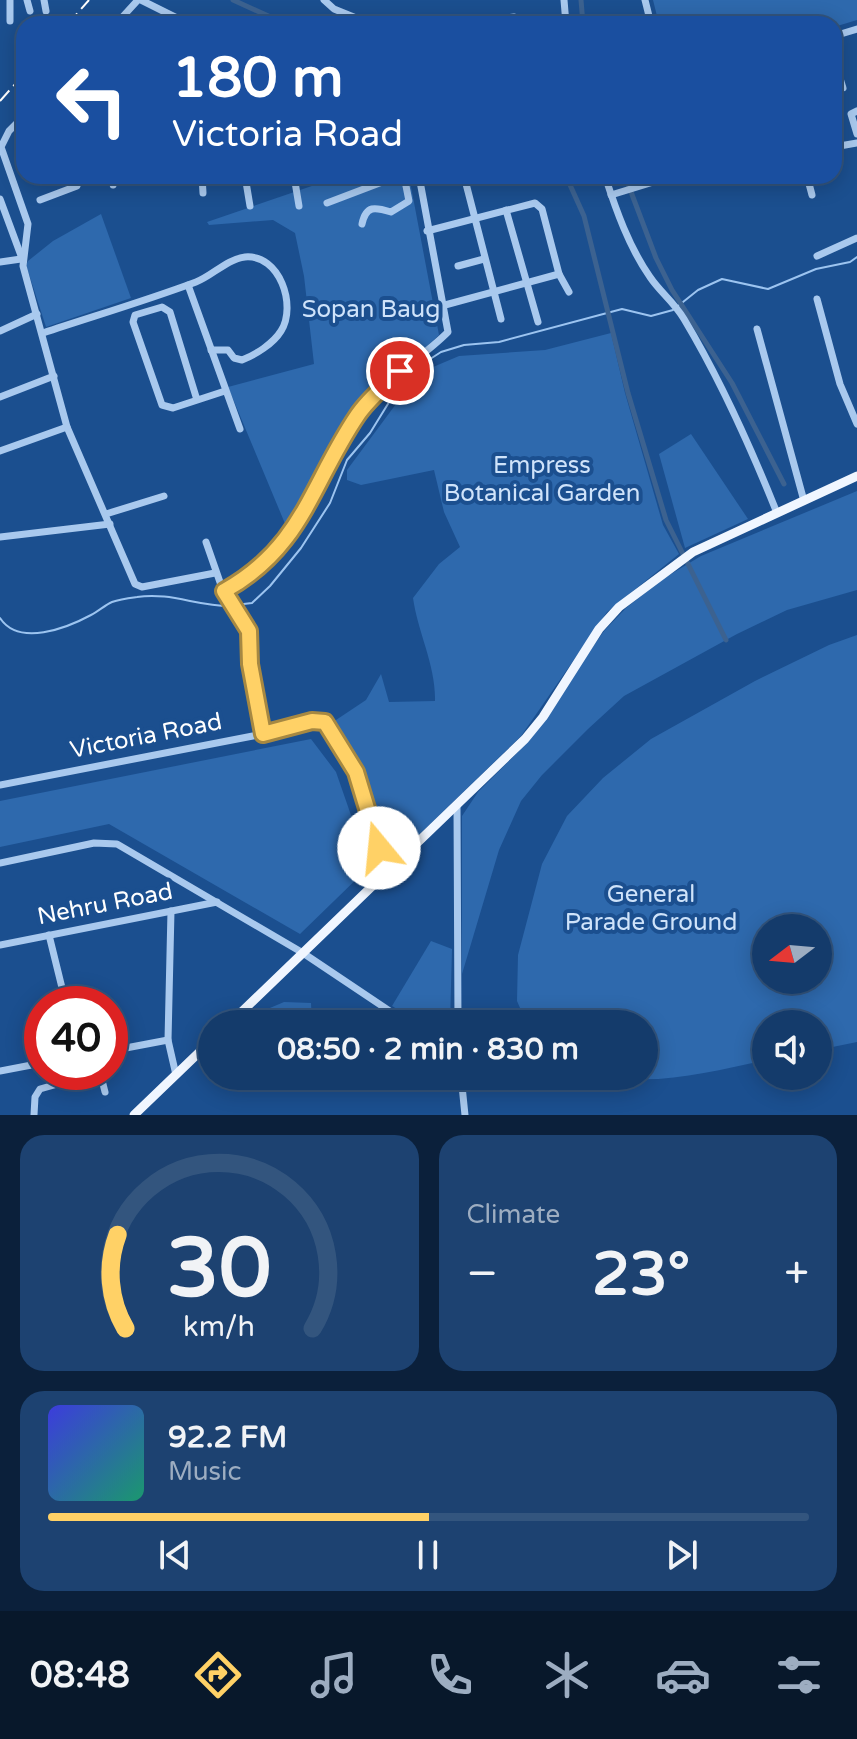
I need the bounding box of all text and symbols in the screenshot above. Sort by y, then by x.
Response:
text: 180 m [172,45,343,112]
icon: left [40,48,144,152]
text: Victoria Road [172,113,403,156]
park label: Sopan Baug [302,295,440,324]
pin [366,337,434,405]
icon: arrive [378,349,422,393]
park label: Empress Botanical Garden [444,451,640,508]
street label: Victoria Road [68,707,224,765]
position arrow [337,806,421,890]
street label: Nehru Road [35,877,175,931]
park label: General Parade Ground [565,880,737,937]
north arrow [752,914,832,994]
map controls [752,914,832,1090]
speed limit sign: 40 [24,986,128,1090]
button: sound [752,1010,832,1090]
text: 08:50 · 2 min · 830 m [277,1031,579,1068]
text: Climate [467,1199,560,1230]
text: 30 [167,1219,271,1319]
text: 23° [592,1239,690,1311]
text: − [467,1248,498,1301]
text: + [784,1248,809,1301]
text: km/h [183,1310,255,1344]
text: 92.2 FM [168,1419,287,1456]
text: Music [168,1456,241,1487]
icon: previous [153,1533,197,1577]
icon: pause [406,1533,450,1577]
icon: next [660,1533,704,1577]
icon: directions [190,1647,246,1703]
icon: music [306,1647,362,1703]
icon: phone [422,1647,478,1703]
icon: climate [539,1647,595,1703]
icon: car [655,1647,711,1703]
icon: filters [771,1647,827,1703]
text: 08:48 [30,1654,130,1697]

